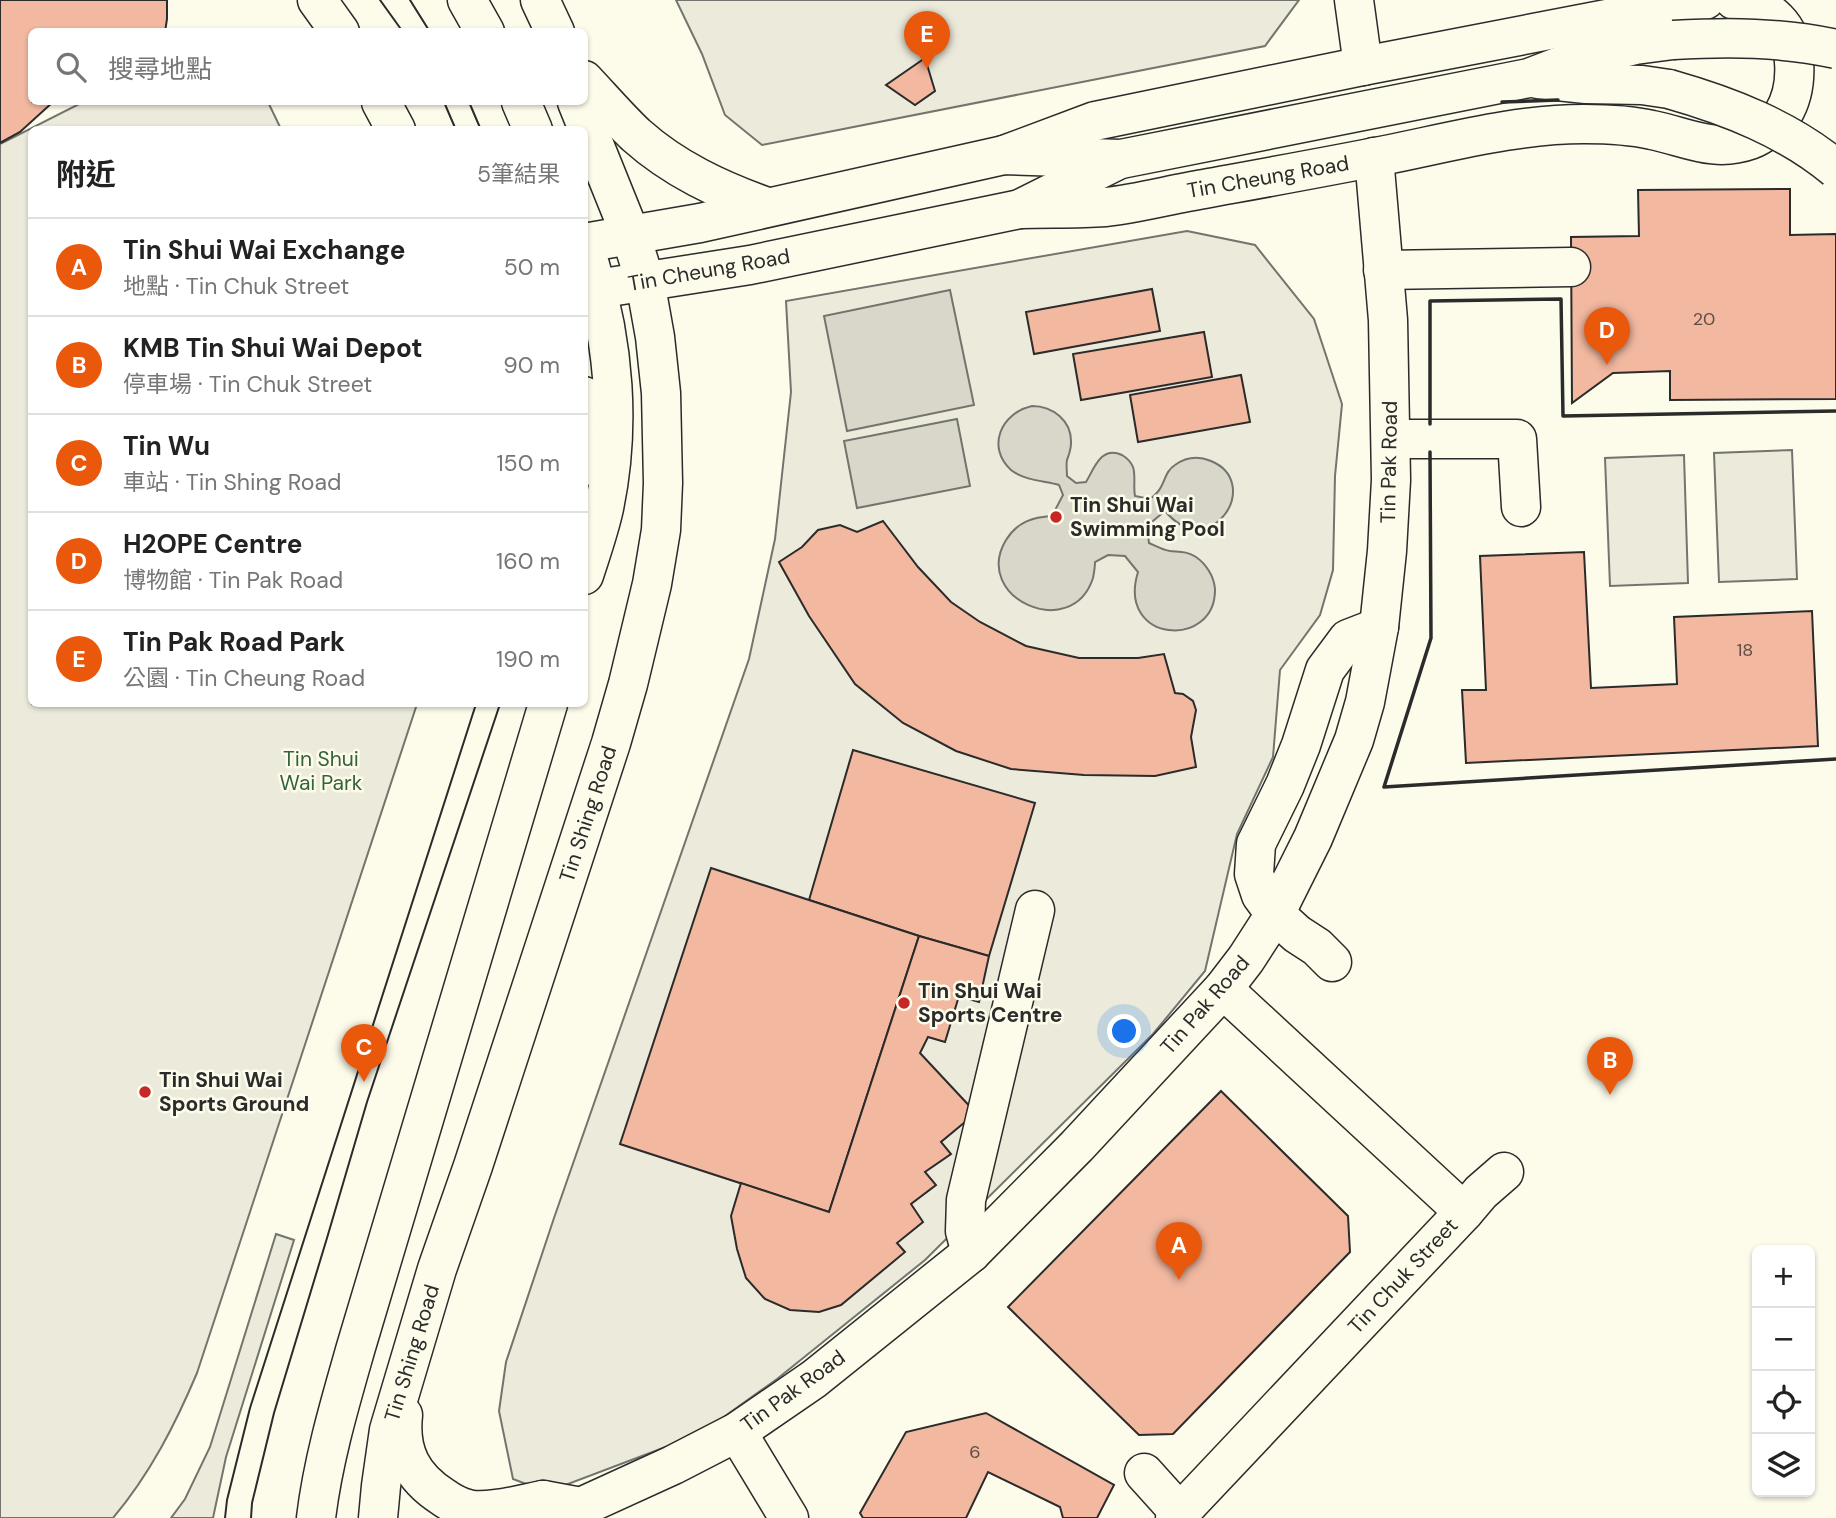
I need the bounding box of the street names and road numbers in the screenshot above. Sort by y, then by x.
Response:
street label: Tin Cheung Road [1185,149,1351,205]
street label: Tin Cheung Road [626,242,792,298]
street label: Tin Pak Road [1374,400,1404,524]
street label: Tin Shing Road [553,742,623,886]
street label: Tin Pak Road [1154,950,1256,1060]
street label: Tin Chuk Street [1342,1212,1464,1340]
street label: Tin Shing Road [378,1281,446,1425]
street label: Tin Pak Road [735,1344,851,1438]

